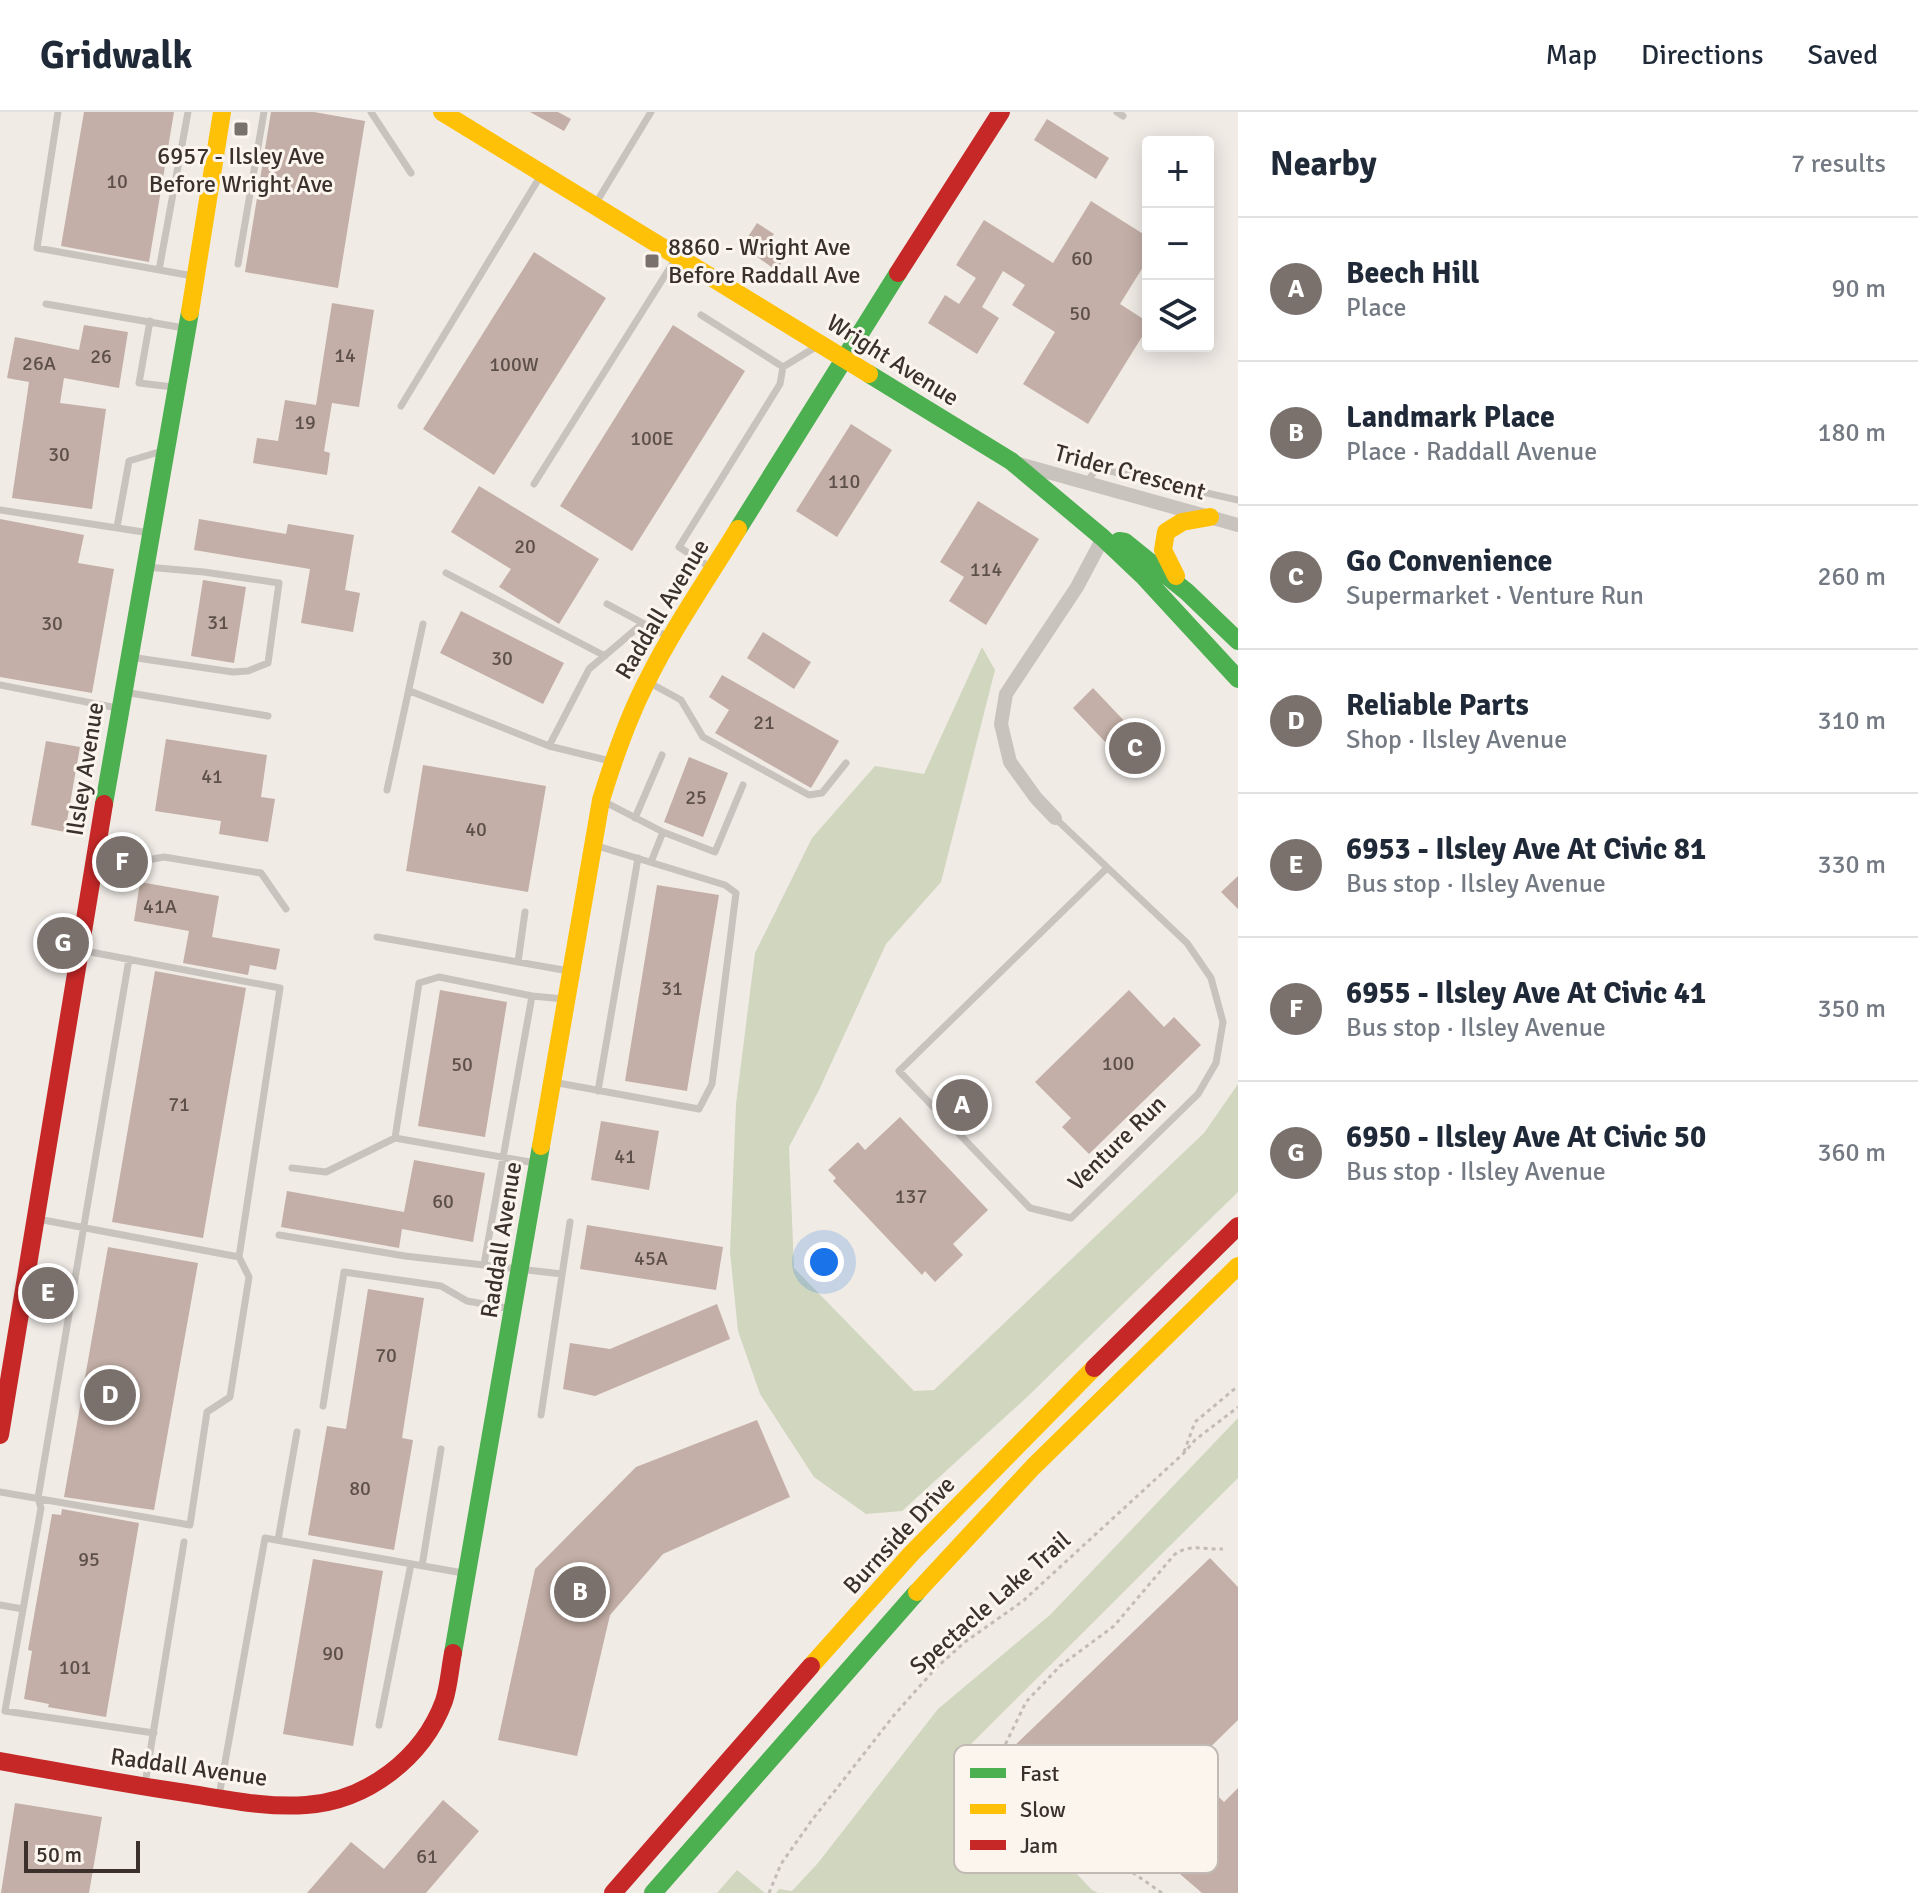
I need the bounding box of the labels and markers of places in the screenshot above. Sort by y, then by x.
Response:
marker: 6957 - Ilsley Ave Before Wright Ave [232,120,250,138]
place label: 6957 - Ilsley Ave Before Wright Ave [149,141,333,199]
place label: 8860 - Wright Ave Before Raddall Ave [668,232,860,290]
marker: 8860 - Wright Ave Before Raddall Ave [643,252,661,270]
pin: C [1109,718,1161,778]
pin: F [96,832,148,892]
pin: G [37,913,89,973]
pin: A [936,1075,988,1135]
pin: E [22,1263,74,1323]
pin: D [84,1365,136,1425]
pin: B [554,1562,606,1622]

